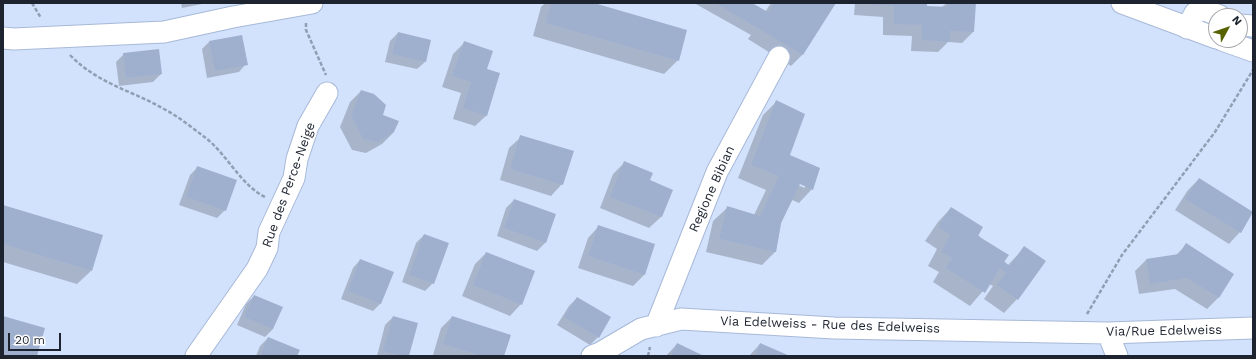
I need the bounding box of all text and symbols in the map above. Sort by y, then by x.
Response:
north arrow [1208,8,1248,48]
text: N [1229,13,1244,28]
street label: Rue des Perce-Neige [259,120,319,250]
street label: Regione Bibian [686,143,738,235]
street label: Via Edelweiss - Rue des Edelweiss [720,313,940,337]
street label: Via/Rue Edelweiss [1106,322,1222,340]
scale bar [10,325,63,351]
text: 20 m [15,333,45,347]

